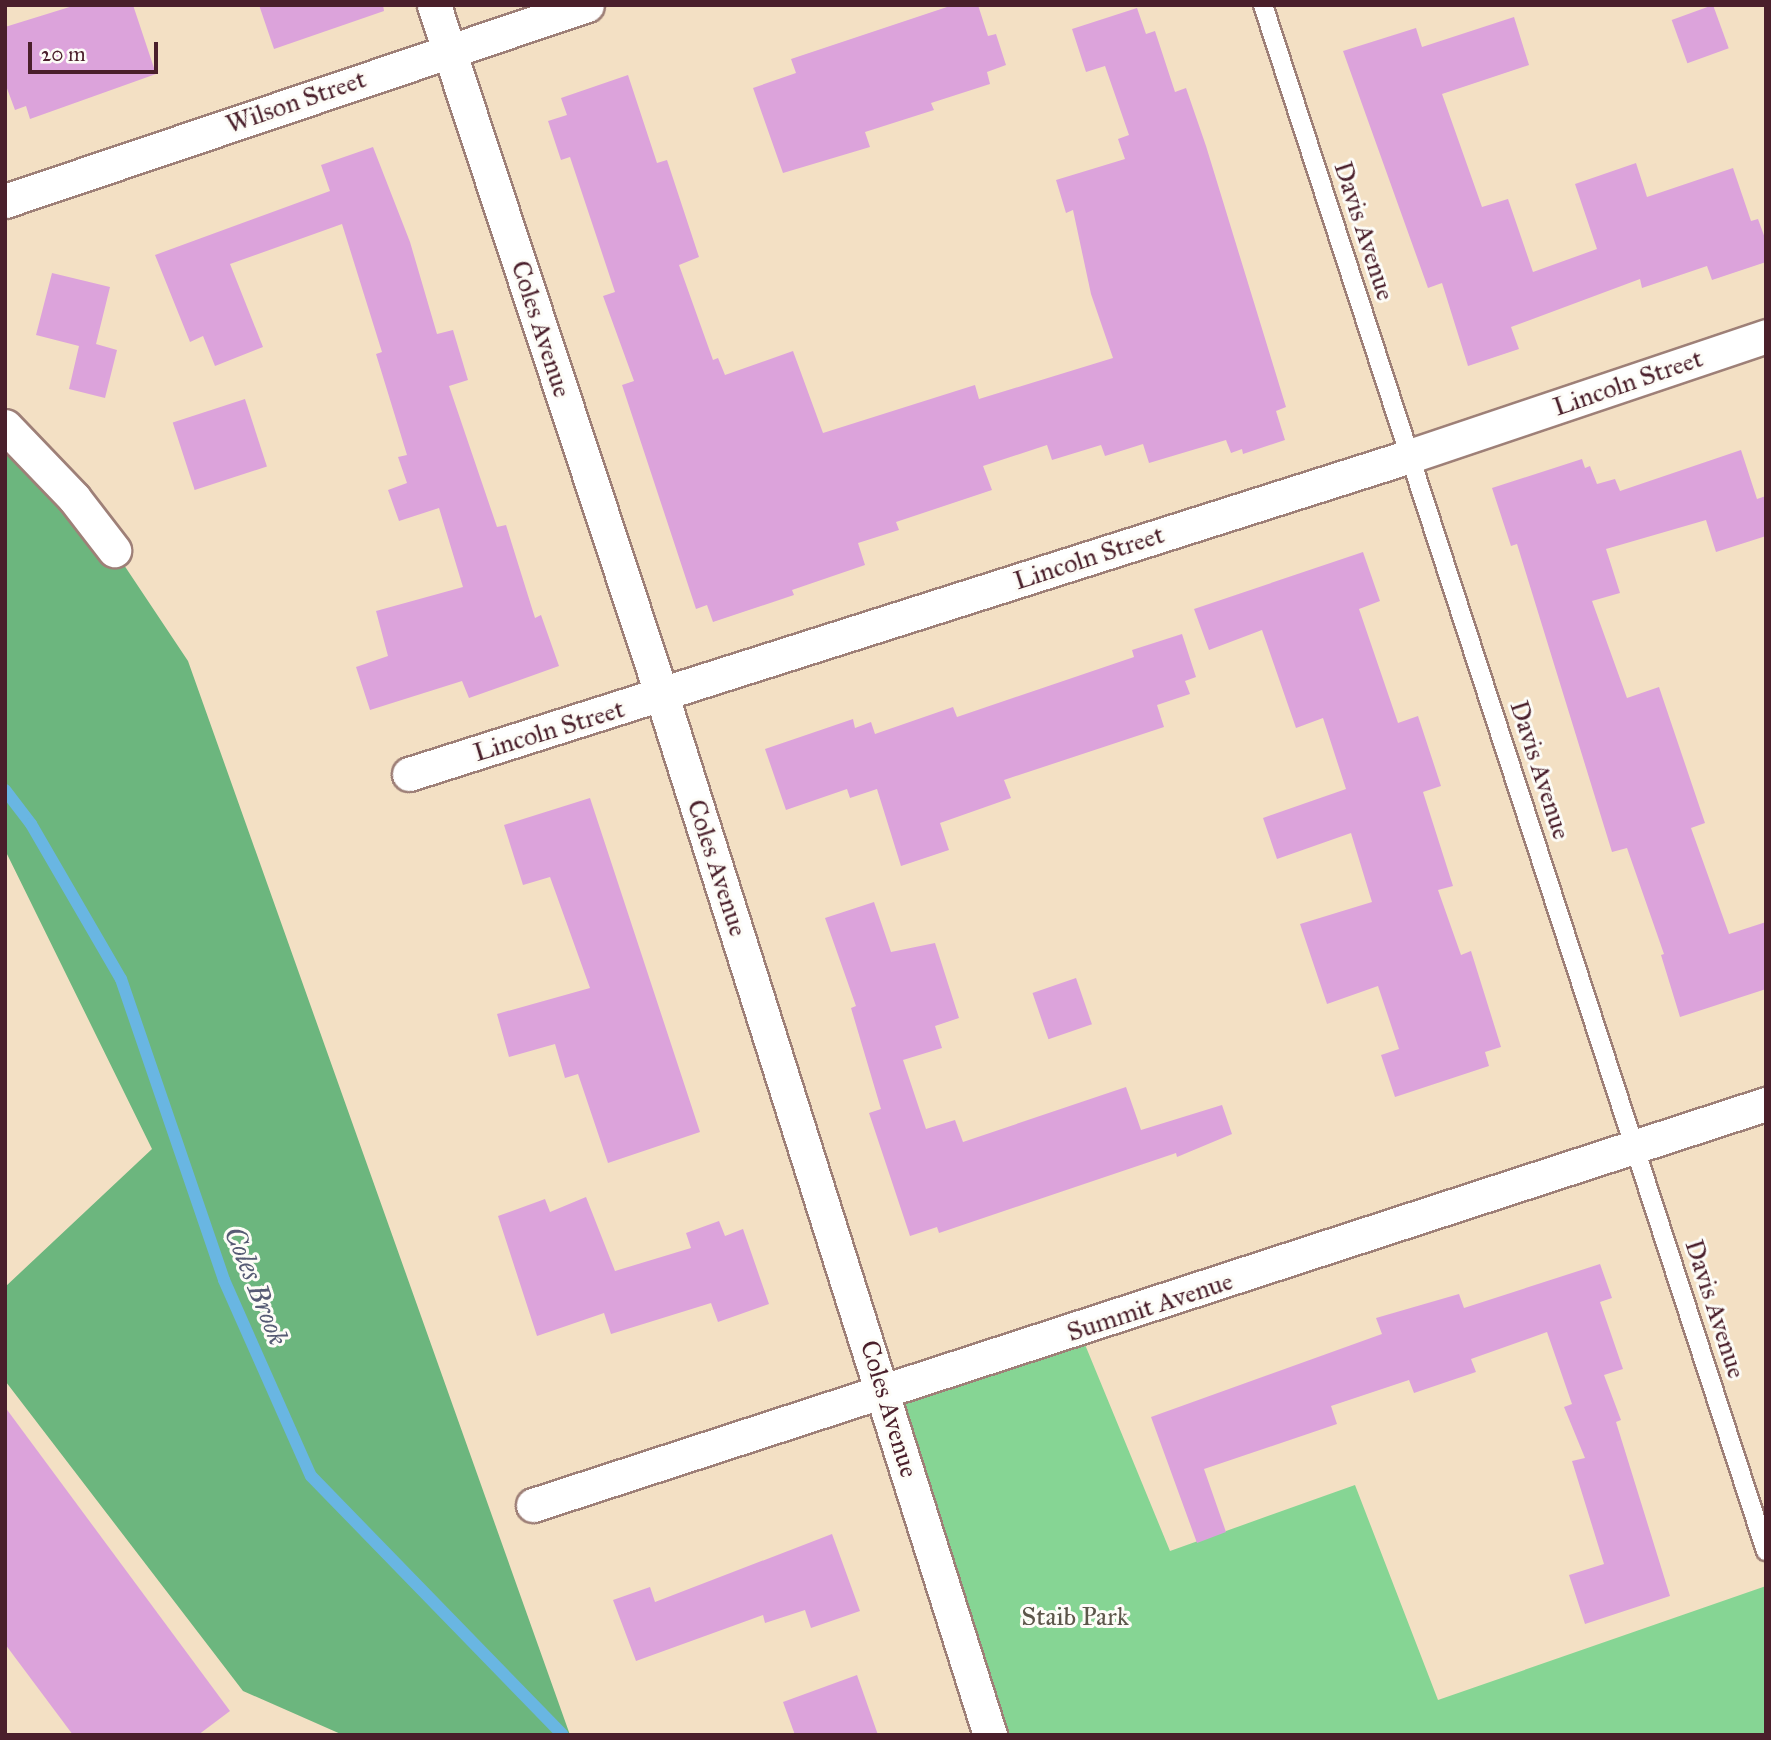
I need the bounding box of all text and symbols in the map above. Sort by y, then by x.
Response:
scale bar [32,28,161,72]
text: 20 m [41,41,86,67]
street label: Wilson Street [222,63,370,141]
street label: Davis Avenue [1327,158,1401,304]
street label: Coles Avenue [504,257,578,401]
street label: Lincoln Street [1549,343,1707,423]
street label: Lincoln Street [1010,519,1168,597]
street label: Lincoln Street [470,693,628,769]
street label: Davis Avenue [1503,697,1577,843]
street label: Coles Avenue [680,796,754,940]
water label: Coles Brook [217,1222,295,1350]
street label: Davis Avenue [1678,1236,1752,1382]
street label: Summit Avenue [1063,1266,1237,1348]
street label: Coles Avenue [853,1337,925,1481]
park label: Staib Park [1021,1601,1129,1633]

